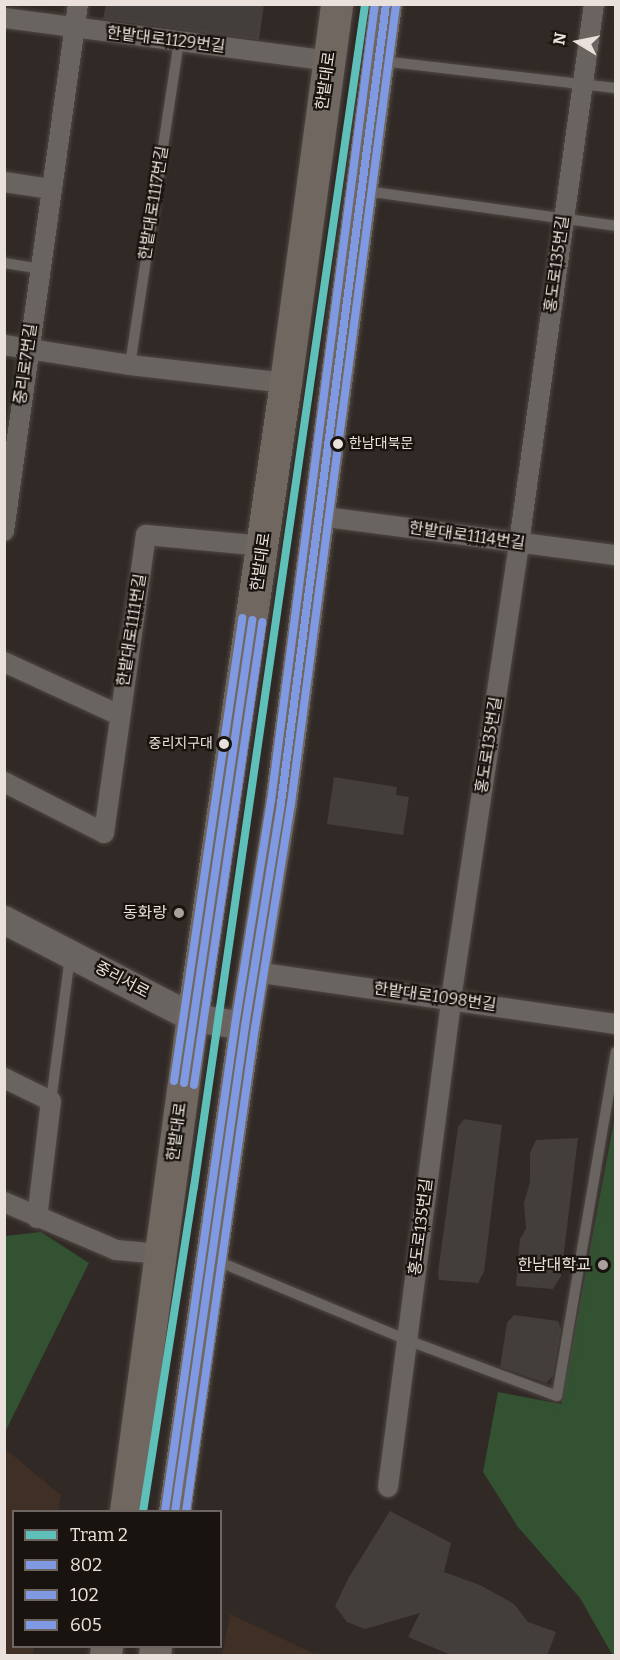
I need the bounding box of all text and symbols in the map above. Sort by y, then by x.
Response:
north arrow [548,12,608,72]
street label: 한밭대로1129번길 [106,23,226,57]
text: N [549,31,570,47]
street label: 한밭대로 [312,51,340,111]
street label: 한밭대로1117번길 [135,144,173,262]
street label: 홍도로135번길 [541,214,573,314]
street label: 중리로7번길 [11,322,41,406]
place label: 한남대북문 [349,436,413,452]
marker: 한남대북문 [332,438,344,450]
street label: 한밭대로1114번길 [408,518,526,554]
street label: 한밭대로 [247,532,275,592]
street label: 한밭대로1111번길 [114,572,150,688]
street label: 홍도로135번길 [472,695,506,795]
place label: 중리지구대 [149,736,213,752]
marker: 중리지구대 [218,738,230,750]
place label: 동화랑 [123,903,167,923]
marker: 동화랑 [172,906,186,920]
street label: 중리서로 [91,958,153,1002]
street label: 한밭대로1098번길 [372,979,498,1015]
street label: 한밭대로 [163,1102,191,1162]
street label: 홍도로135번길 [406,1177,436,1277]
place label: 한남대학교 [517,1255,591,1275]
marker: 한남대학교 [596,1258,610,1272]
legend [12,1510,222,1648]
text: Tram 2 [70,1524,128,1546]
text: 802 [70,1554,102,1576]
text: 102 [70,1584,99,1606]
text: 605 [70,1614,102,1636]

